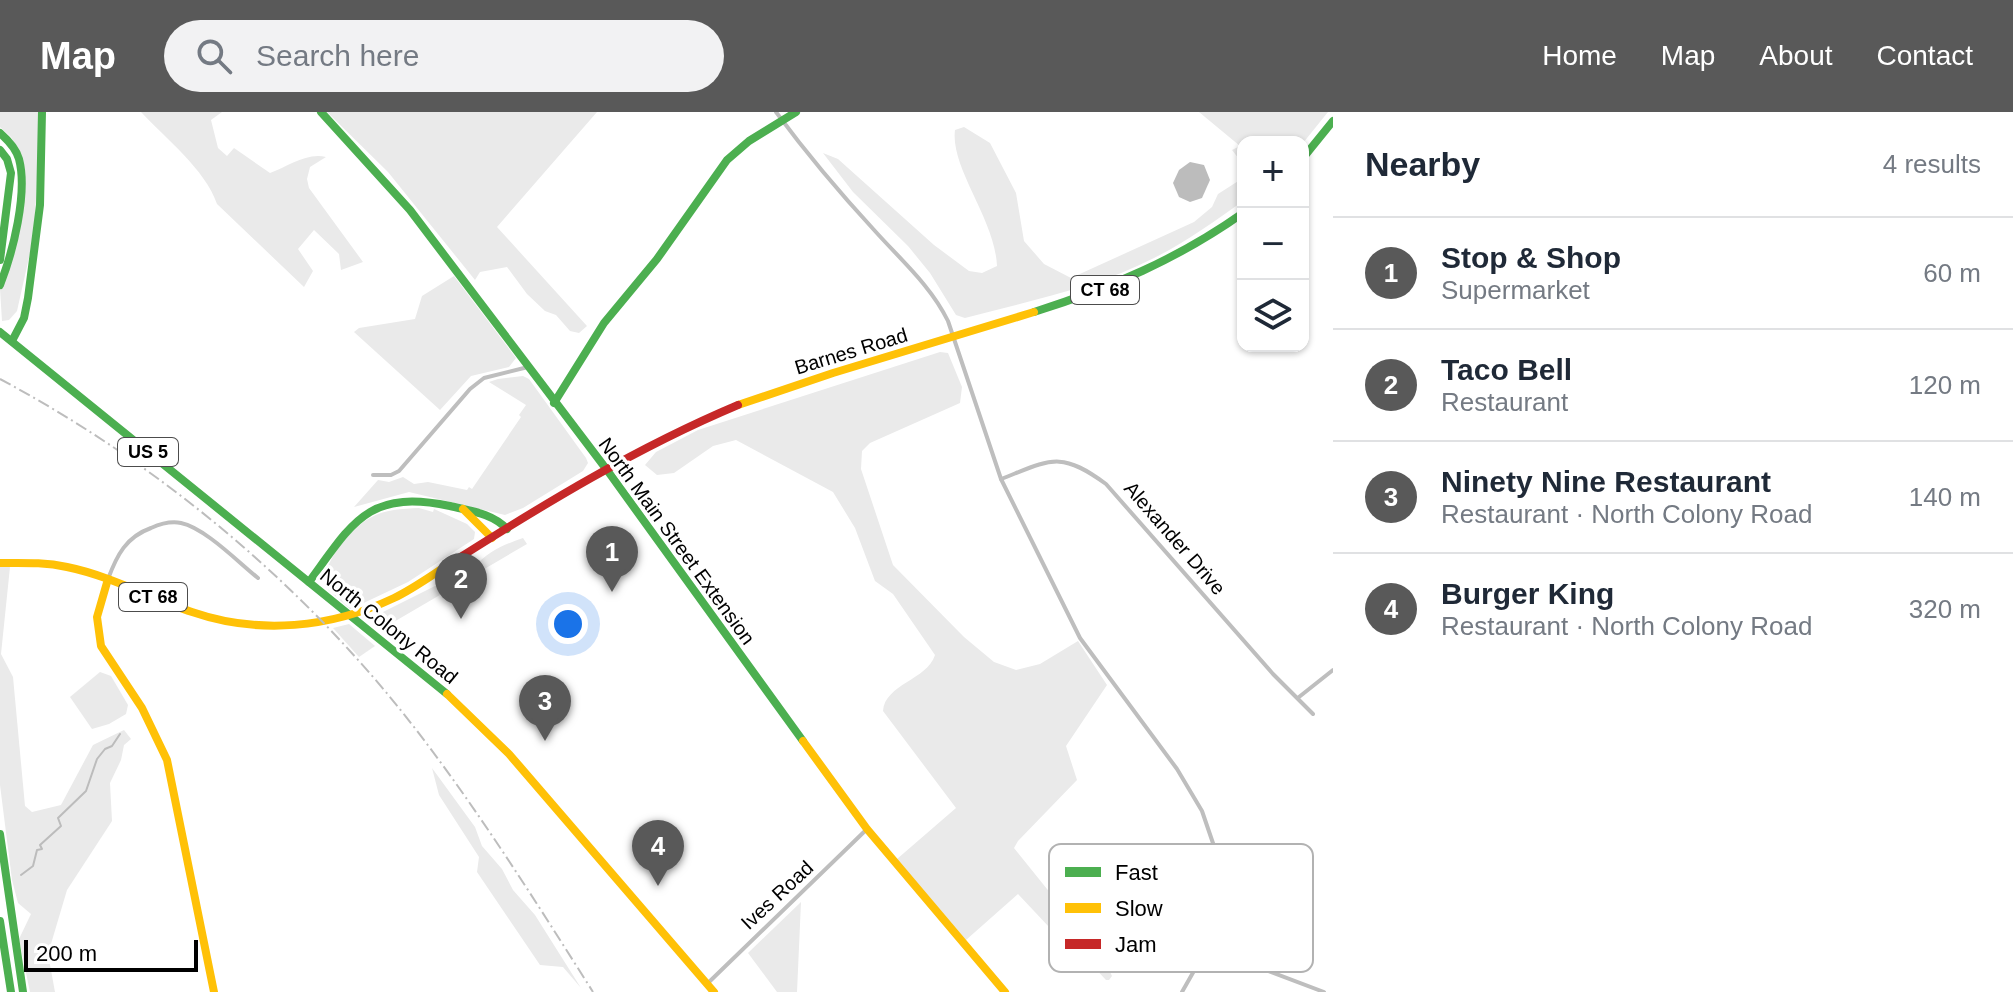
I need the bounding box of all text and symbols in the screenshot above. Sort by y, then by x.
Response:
search box [164,20,724,92]
icon: search [192,34,236,78]
text: Map [40,35,116,77]
text: Search here [256,39,419,72]
text: Home [1542,40,1617,71]
text: Map [1661,40,1715,71]
text: About [1759,40,1833,71]
text: Contact [1877,40,1973,71]
map controls [1237,136,1309,352]
button: + [1237,136,1309,208]
text: Nearby [1365,145,1480,183]
text: 4 results [1883,149,1981,179]
button: − [1237,208,1309,280]
text: Stop & Shop [1441,241,1621,274]
text: 1 [1384,258,1398,288]
text: 60 m [1923,258,1981,288]
text: Supermarket [1441,275,1590,305]
road number: CT 68 [1071,276,1139,304]
button: layers [1237,280,1309,352]
street label: Barnes Road [792,323,910,379]
text: Taco Bell [1441,353,1572,386]
text: 2 [1384,370,1398,400]
text: 120 m [1909,370,1981,400]
text: Restaurant [1441,387,1568,417]
street label: North Main Street Extension [595,433,759,649]
road number: US 5 [118,438,178,466]
text: Ninety Nine Restaurant [1441,465,1771,498]
street label: Alexander Drive [1120,477,1230,599]
text: 3 [1384,482,1398,512]
text: 140 m [1909,482,1981,512]
text: Restaurant · North Colony Road [1441,499,1812,529]
pin: 1 [586,526,638,592]
pin: 2 [435,553,487,619]
street label: North Colony Road [316,564,462,688]
text: Burger King [1441,577,1614,610]
road number: CT 68 [119,583,187,611]
text: 4 [1384,594,1398,624]
text: 320 m [1909,594,1981,624]
your location [548,604,588,644]
text: Restaurant · North Colony Road [1441,611,1812,641]
pin: 3 [519,675,571,741]
pin: 4 [632,820,684,886]
legend [1049,844,1313,972]
street label: Ives Road [737,856,817,934]
text: Fast [1115,860,1158,885]
text: Slow [1115,896,1163,921]
text: Jam [1115,932,1157,957]
scale bar [24,936,198,972]
text: 200 m [36,941,97,966]

